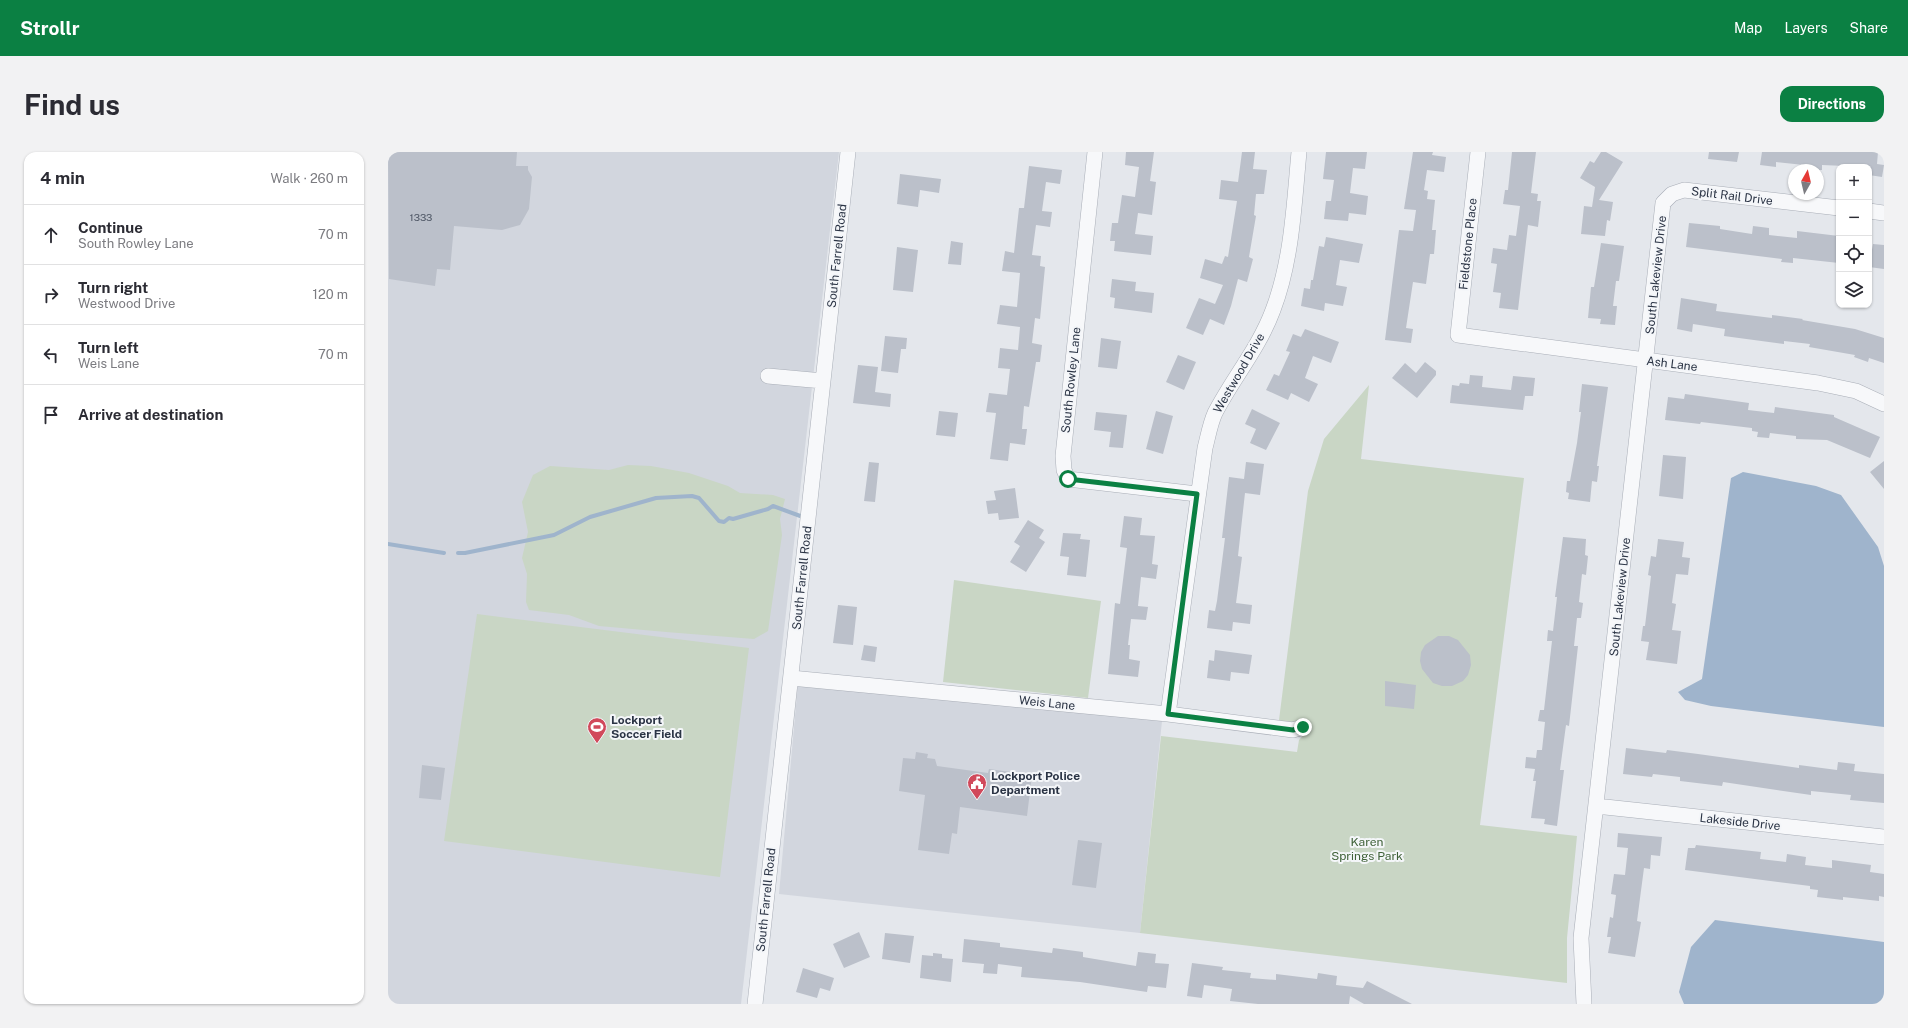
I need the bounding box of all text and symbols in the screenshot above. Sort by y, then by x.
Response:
text: Strollr [20,17,79,39]
text: Map [1734,20,1762,36]
text: Layers [1784,20,1828,36]
text: Share [1850,20,1888,36]
button: Directions [1780,86,1884,122]
text: Find us [24,88,120,121]
north arrow [1788,164,1824,200]
map controls [1836,164,1872,308]
button: + [1836,164,1872,200]
text: 4 min [40,168,85,188]
text: Walk · 260 m [270,171,348,186]
street label: Split Rail Drive [1690,184,1774,208]
street label: Fieldstone Place [1456,197,1480,291]
button: − [1836,200,1872,236]
street label: South Farrell Road [825,203,849,309]
house number: 1333 [410,211,432,223]
street label: South Lakeview Drive [1643,215,1669,335]
text: Continue [78,219,143,236]
icon: ahead [40,224,62,246]
text: 70 m [318,227,348,242]
text: South Rowley Lane [78,236,194,251]
button: locate [1836,236,1872,272]
button: layers [1836,272,1872,308]
text: Turn right [78,279,148,296]
icon: right [40,284,62,306]
text: 120 m [313,287,348,302]
text: Westwood Drive [78,296,175,311]
street label: South Rowley Lane [1058,326,1084,434]
street label: Westwood Drive [1210,330,1268,415]
text: Turn left [78,339,139,356]
icon: left [40,344,62,366]
text: 70 m [318,347,348,362]
street label: Ash Lane [1646,354,1699,374]
text: Weis Lane [78,356,139,371]
icon: arrive [40,404,62,426]
text: Arrive at destination [78,406,223,423]
route start [1059,470,1077,488]
street label: South Farrell Road [790,525,814,631]
street label: South Lakeview Drive [1607,537,1633,657]
street label: Weis Lane [1018,693,1076,713]
place label: Lockport Soccer Field [611,713,682,741]
sports icon: Lockport Soccer Field [586,716,608,744]
route end [1294,718,1312,736]
place label: Lockport Police Department [991,769,1080,797]
public building icon: Lockport Police Department [966,772,988,800]
street label: Lakeside Drive [1699,811,1781,833]
park label: Karen Springs Park [1331,835,1403,863]
street label: South Farrell Road [754,847,778,953]

